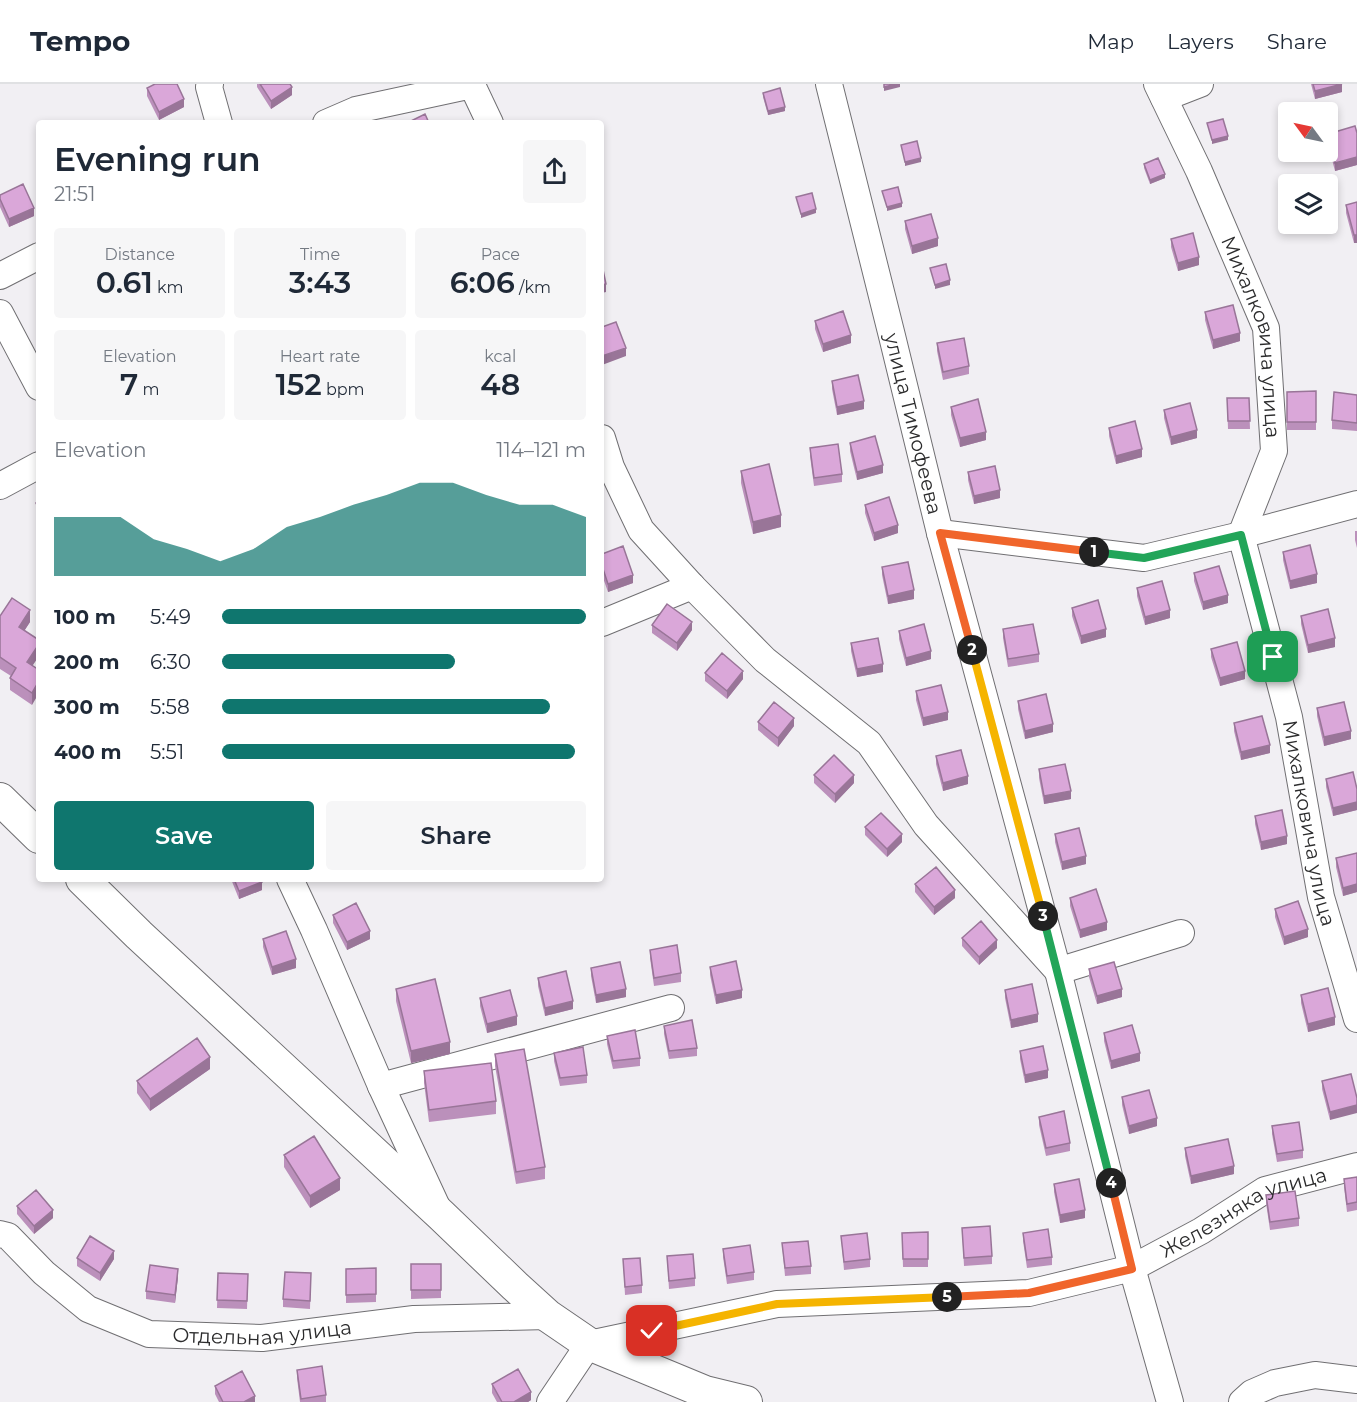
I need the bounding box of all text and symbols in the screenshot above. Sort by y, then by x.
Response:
text: Tempo [30,24,130,58]
text: Map [1087,29,1134,54]
text: Layers [1167,29,1234,54]
text: Share [1267,29,1327,54]
north arrow [1278,102,1338,162]
map controls [1278,102,1338,234]
text: Evening run [54,139,261,179]
button: share [523,140,586,203]
button: layers [1278,174,1338,234]
text: 21:51 [54,182,95,206]
street label: Михалковича улица [1216,232,1285,439]
text: Distance [105,245,175,264]
text: Time [300,245,340,264]
text: Pace [481,245,520,264]
text: 0.61 [96,264,153,301]
text: 3:43 [289,264,351,301]
text: 6:06 [450,264,515,301]
text: km [153,278,183,297]
text: /km [515,278,551,297]
street label: улица Тимофеева [879,330,947,517]
text: Elevation [103,347,177,366]
text: Heart rate [280,347,360,366]
text: kcal [484,347,516,366]
text: 7 [120,366,138,403]
text: 152 [275,366,322,403]
text: 48 [480,366,520,403]
text: m [138,380,159,399]
text: bpm [322,380,365,399]
text: Elevation [54,438,146,462]
text: 114–121 m [496,438,586,462]
pin: 1 [1079,537,1109,567]
text: 1 [1091,542,1097,561]
text: 100 m [54,605,116,629]
text: 5:49 [150,605,191,629]
pin [1247,631,1298,682]
pin: 2 [957,635,987,665]
text: 2 [967,640,977,659]
icon: arrive [1256,640,1289,673]
text: 200 m [54,650,120,674]
text: 6:30 [150,650,191,674]
text: 300 m [54,695,120,719]
text: 5:58 [150,695,190,719]
street label: Михалковича улица [1278,718,1341,929]
text: 400 m [54,740,122,764]
text: 5:51 [150,740,184,764]
button: Save [54,801,314,870]
button: Share [326,801,586,870]
pin: 3 [1028,901,1058,931]
text: 3 [1038,906,1048,925]
street label: Железняка улица [1156,1162,1329,1263]
pin: 4 [1096,1168,1126,1198]
text: 4 [1105,1173,1117,1192]
pin: 5 [932,1282,962,1312]
text: 5 [942,1287,952,1306]
pin [626,1305,677,1356]
icon: check [635,1314,668,1347]
street label: Отдельная улица [172,1315,353,1350]

